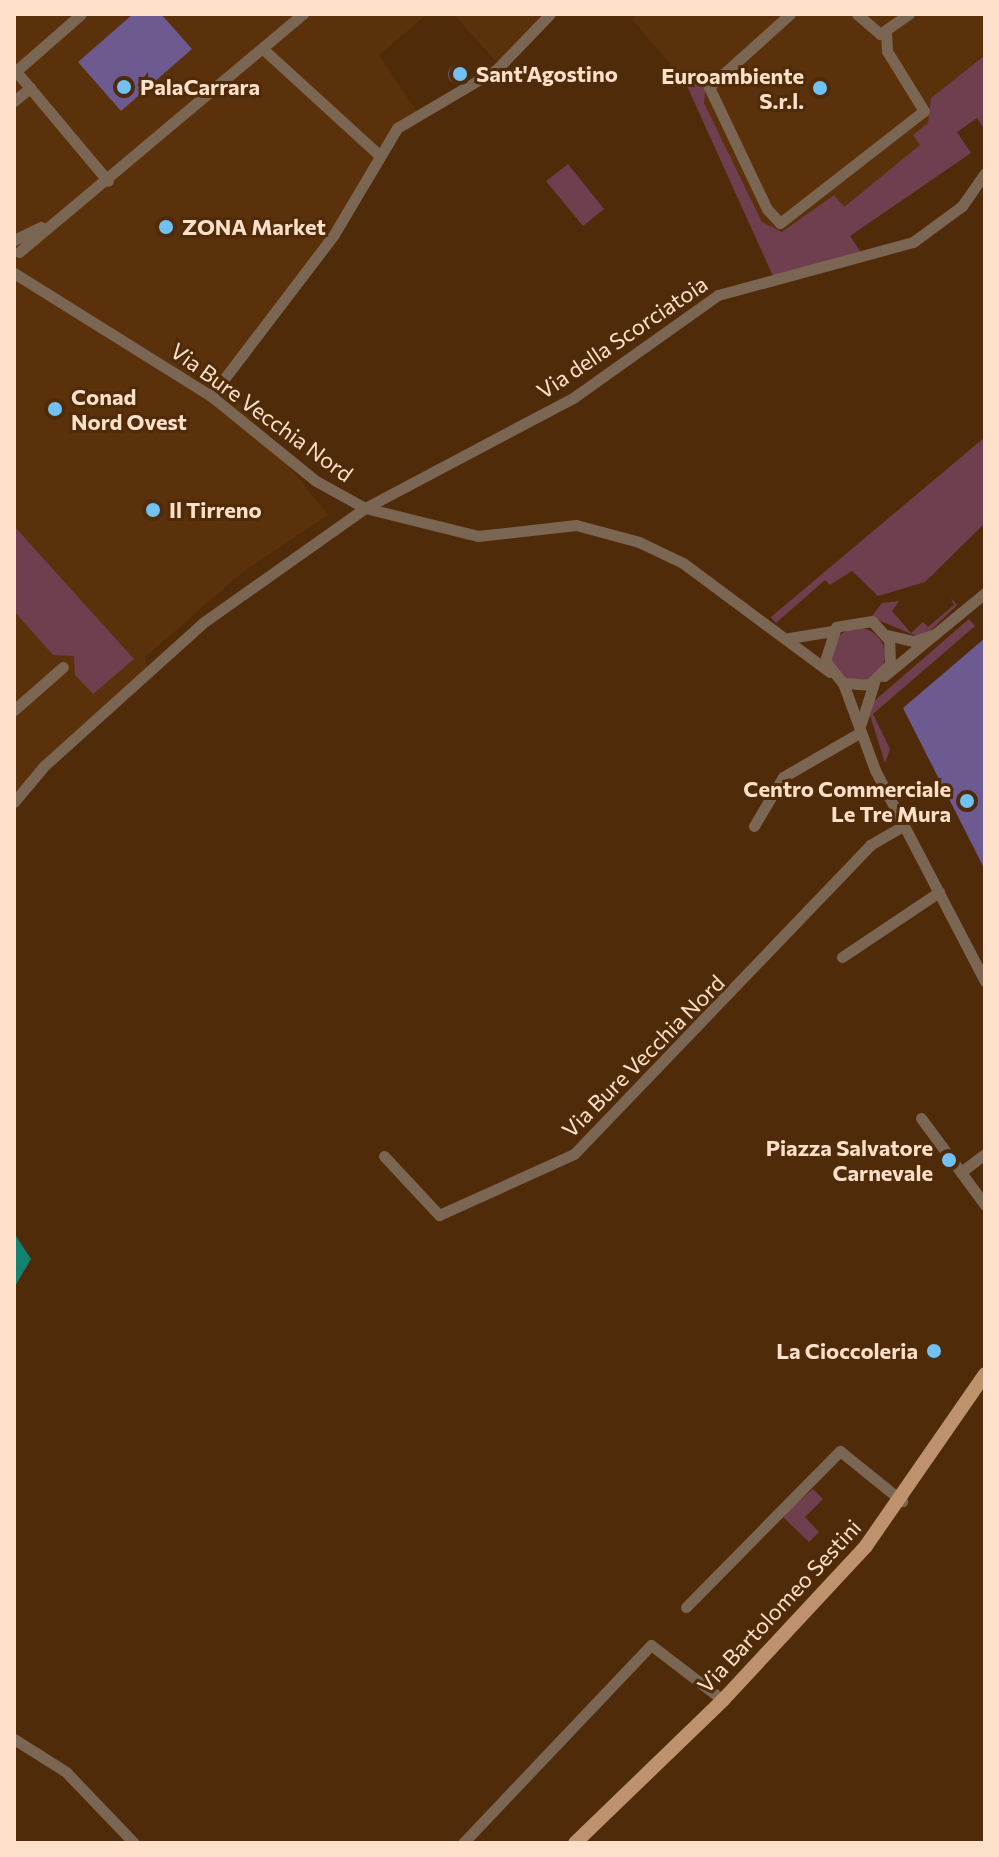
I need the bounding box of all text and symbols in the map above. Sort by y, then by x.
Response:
place label: Sant'Agostino [476,61,618,87]
place label: Euroambiente S.r.l. [661,62,804,114]
marker: Sant'Agostino [451,65,469,83]
place label: PalaCarrara [140,74,260,100]
marker: PalaCarrara [115,78,133,96]
marker: Euroambiente S.r.l. [811,79,829,97]
place label: ZONA Market [182,214,326,240]
marker: ZONA Market [157,218,175,236]
street label: Via della Scorciatoia [532,270,712,404]
street label: Via Bure Vecchia Nord [166,337,358,487]
place label: Conad Nord Ovest [71,383,187,434]
marker: Conad Nord Ovest [46,400,64,418]
place label: Il Tirreno [169,497,262,523]
marker: Il Tirreno [144,501,162,519]
place label: Centro Commerciale Le Tre Mura [743,775,951,826]
marker: Centro Commerciale Le Tre Mura [958,792,976,810]
street label: Via Bure Vecchia Nord [556,969,730,1143]
place label: Piazza Salvatore Carnevale [766,1134,933,1186]
marker: Piazza Salvatore Carnevale [940,1151,958,1169]
place label: La Cioccoleria [776,1338,918,1364]
marker: La Cioccoleria [925,1342,943,1360]
street label: Via Bartolomeo Sestini [692,1514,866,1698]

